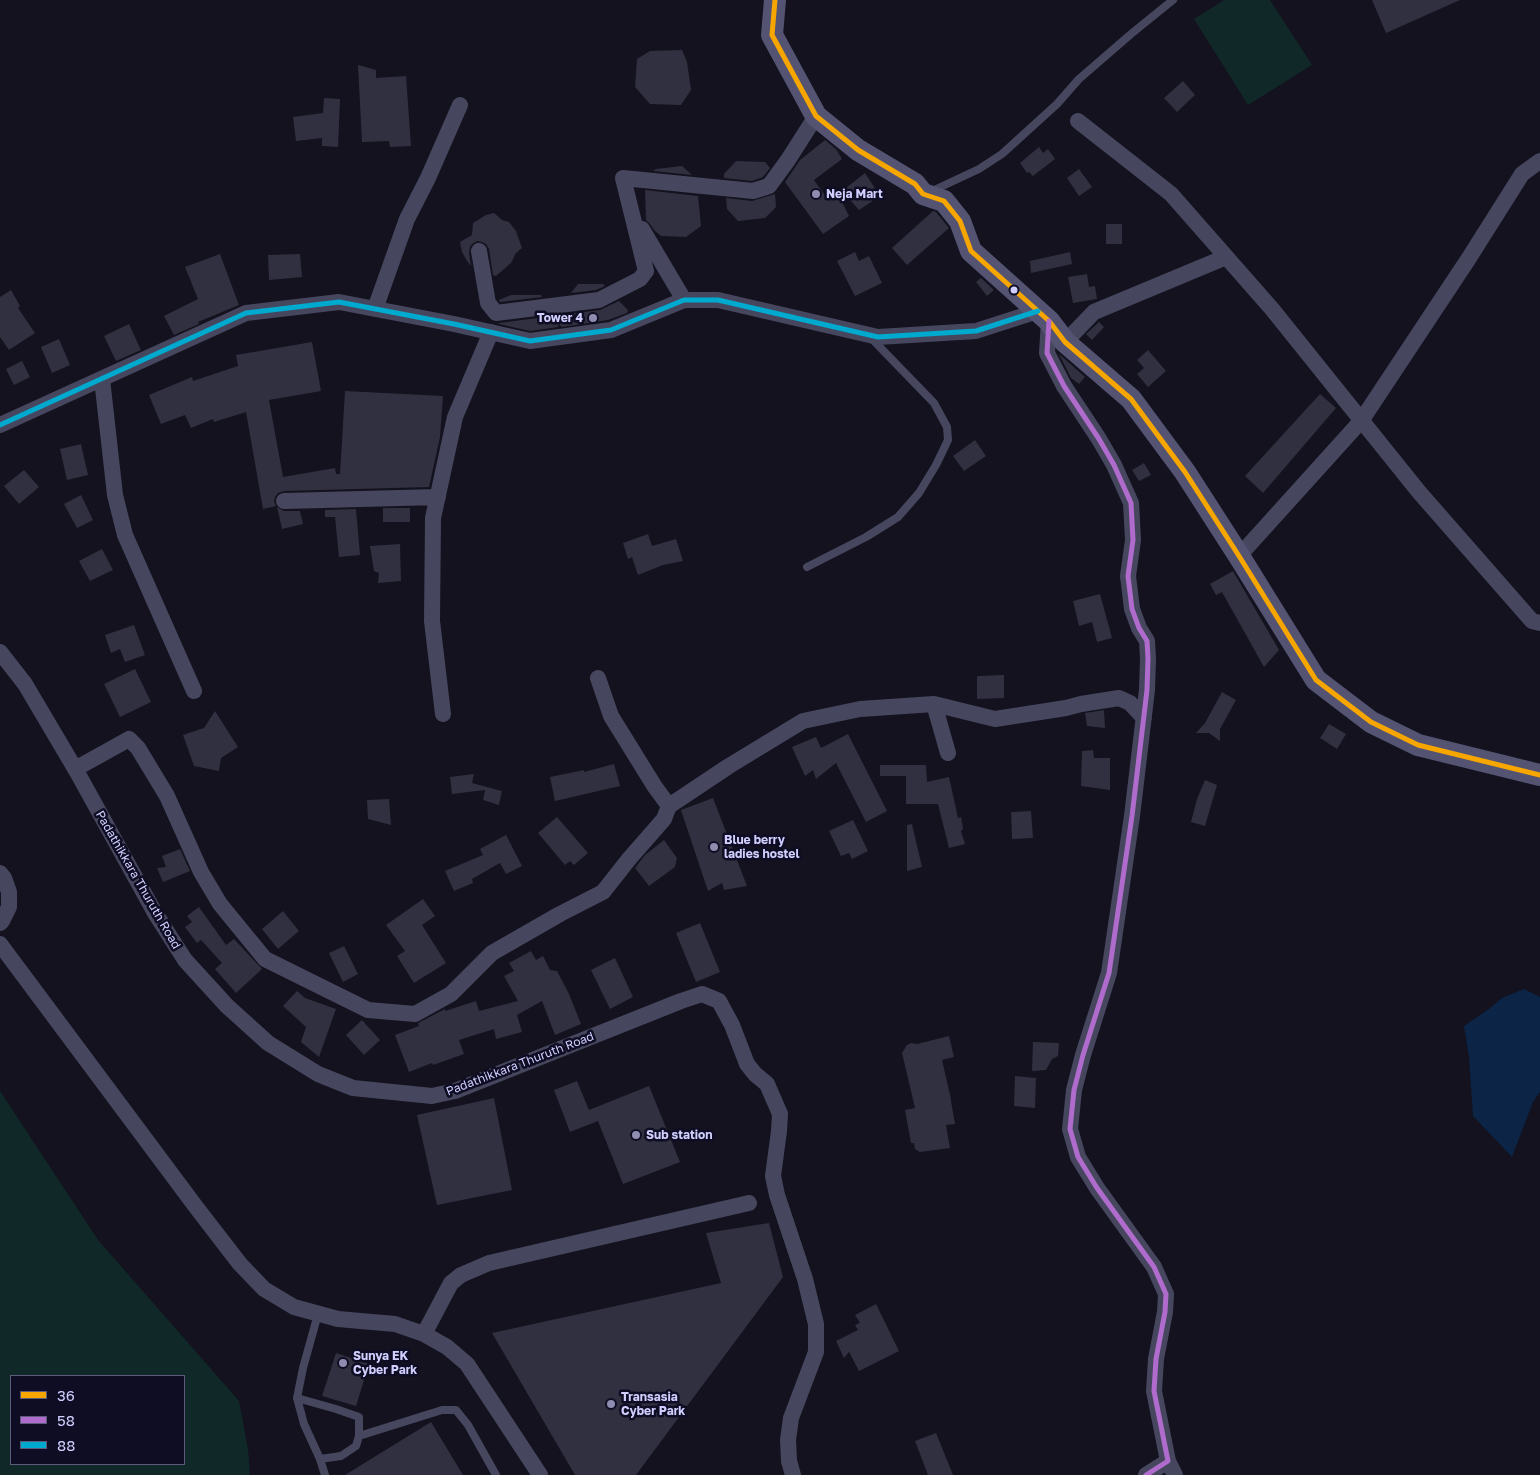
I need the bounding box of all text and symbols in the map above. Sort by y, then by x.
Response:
place label: Neja Mart [826,187,883,201]
marker: Neja Mart [810,188,822,200]
unlabelled marker [1009,285,1019,295]
place label: Tower 4 [537,311,583,325]
marker: Tower 4 [587,312,599,324]
street label: Padathikkara Thuruth Road [92,808,184,952]
place label: Blue berry ladies hostel [724,833,799,861]
marker: Blue berry ladies hostel [708,841,720,853]
street label: Padathikkara Thuruth Road [444,1029,596,1099]
place label: Sub station [646,1128,713,1142]
marker: Sub station [630,1129,642,1141]
place label: Sunya EK Cyber Park [353,1349,417,1377]
marker: Sunya EK Cyber Park [337,1357,349,1369]
legend [10,1375,185,1465]
text: 36 [57,1386,75,1404]
place label: Transasia Cyber Park [621,1390,685,1418]
marker: Transasia Cyber Park [605,1398,617,1410]
text: 58 [57,1411,75,1429]
text: 88 [57,1436,75,1454]

